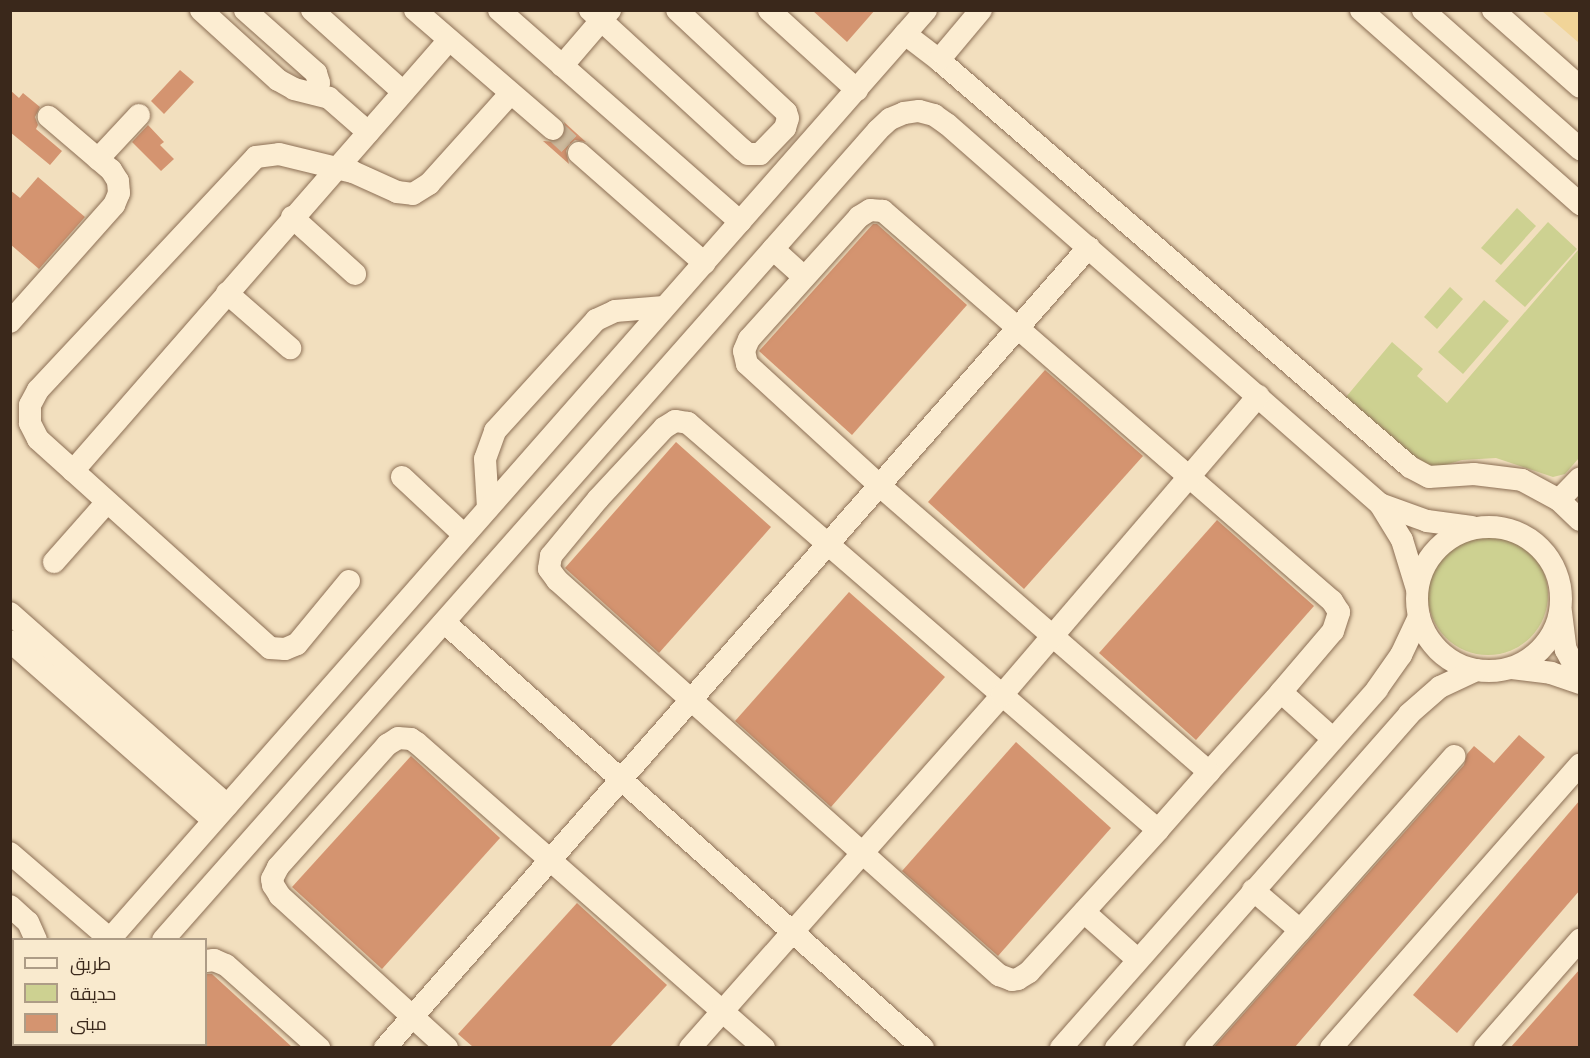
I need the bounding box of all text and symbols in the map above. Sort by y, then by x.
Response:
legend [12,938,207,1046]
text: طريق [70,953,111,975]
text: حديقة [70,983,116,1005]
text: مبنى [70,1013,107,1035]

